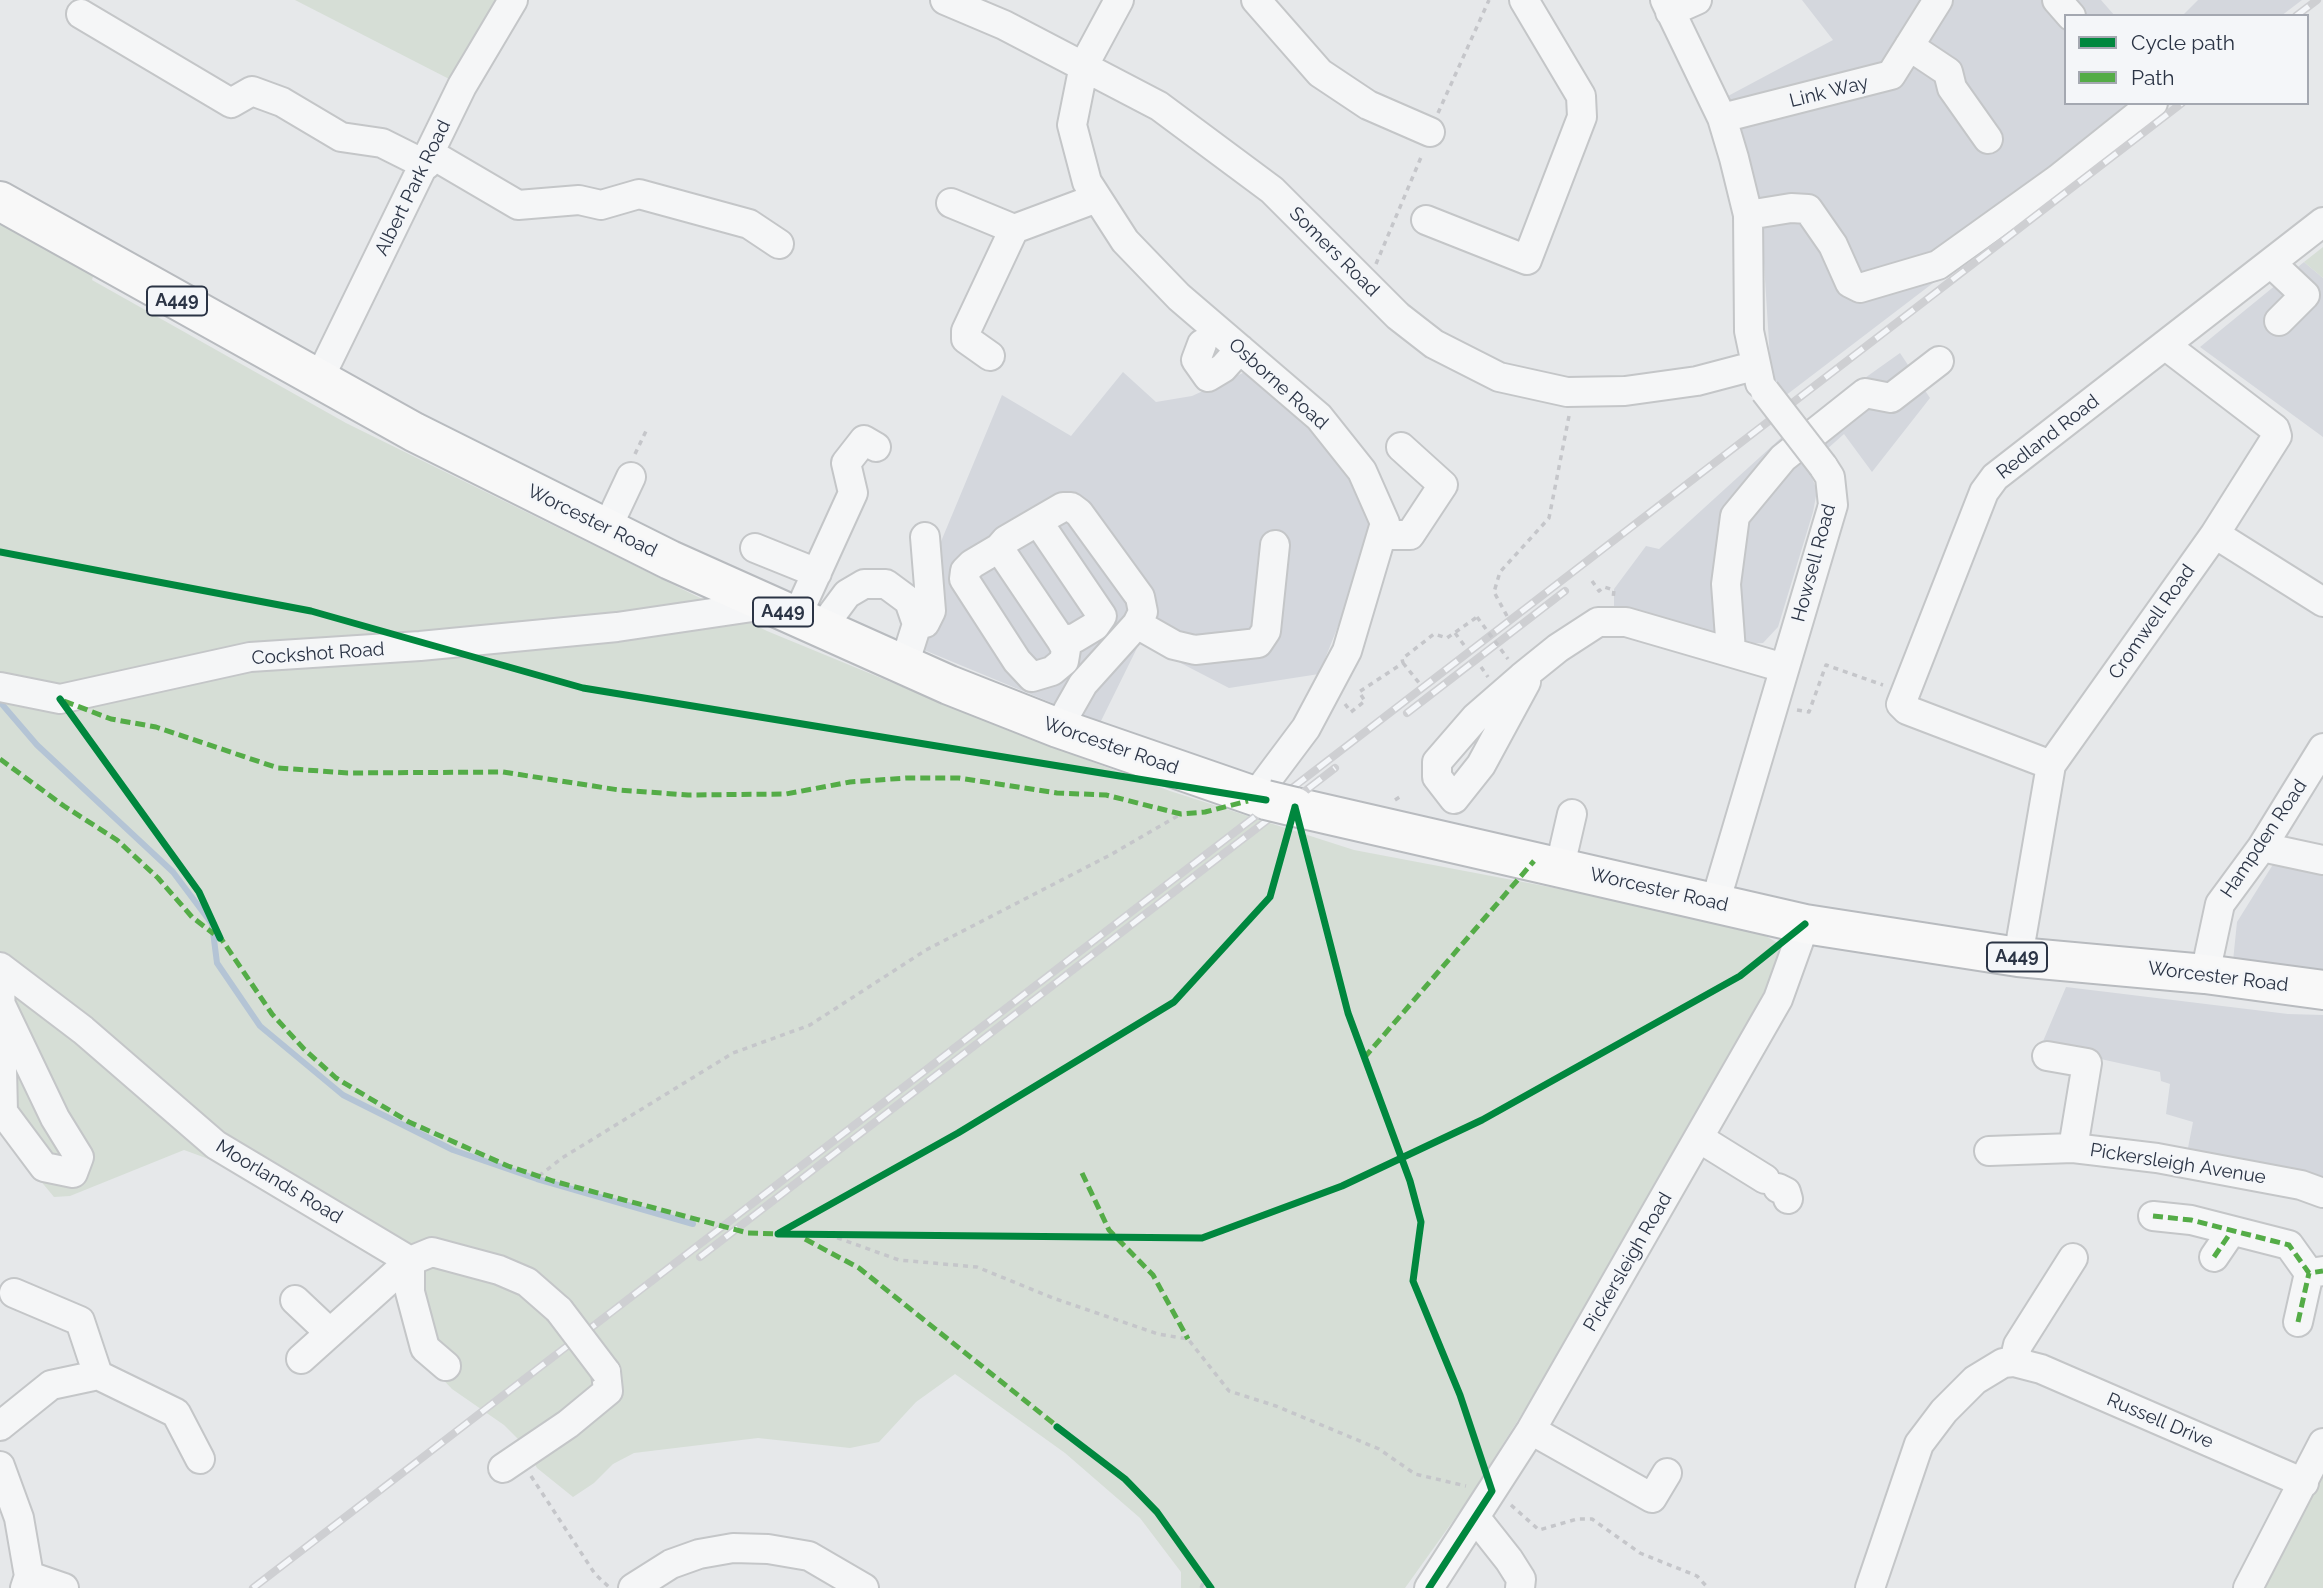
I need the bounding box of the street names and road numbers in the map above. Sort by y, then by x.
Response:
street label: Link Way [1787,71,1871,113]
street label: Albert Park Road [370,116,456,260]
street label: Somers Road [1284,202,1384,302]
road number: A449 [147,286,207,316]
street label: Osborne Road [1224,333,1332,435]
street label: Redland Road [1992,390,2104,484]
street label: Worcester Road [523,480,661,562]
street label: Howsell Road [1787,502,1841,624]
street label: Cromwell Road [2104,560,2200,684]
road number: A449 [753,598,813,626]
street label: Cockshot Road [251,638,385,670]
street label: Worcester Road [1040,712,1182,780]
street label: Hampden Road [2216,775,2312,903]
street label: Worcester Road [1588,863,1730,917]
road number: A449 [1987,942,2047,972]
street label: Worcester Road [2146,957,2290,997]
street label: Moorlands Road [212,1135,346,1229]
street label: Pickersleigh Avenue [2088,1139,2268,1189]
street label: Pickersleigh Road [1579,1188,1677,1336]
street label: Russell Drive [2103,1388,2217,1454]

